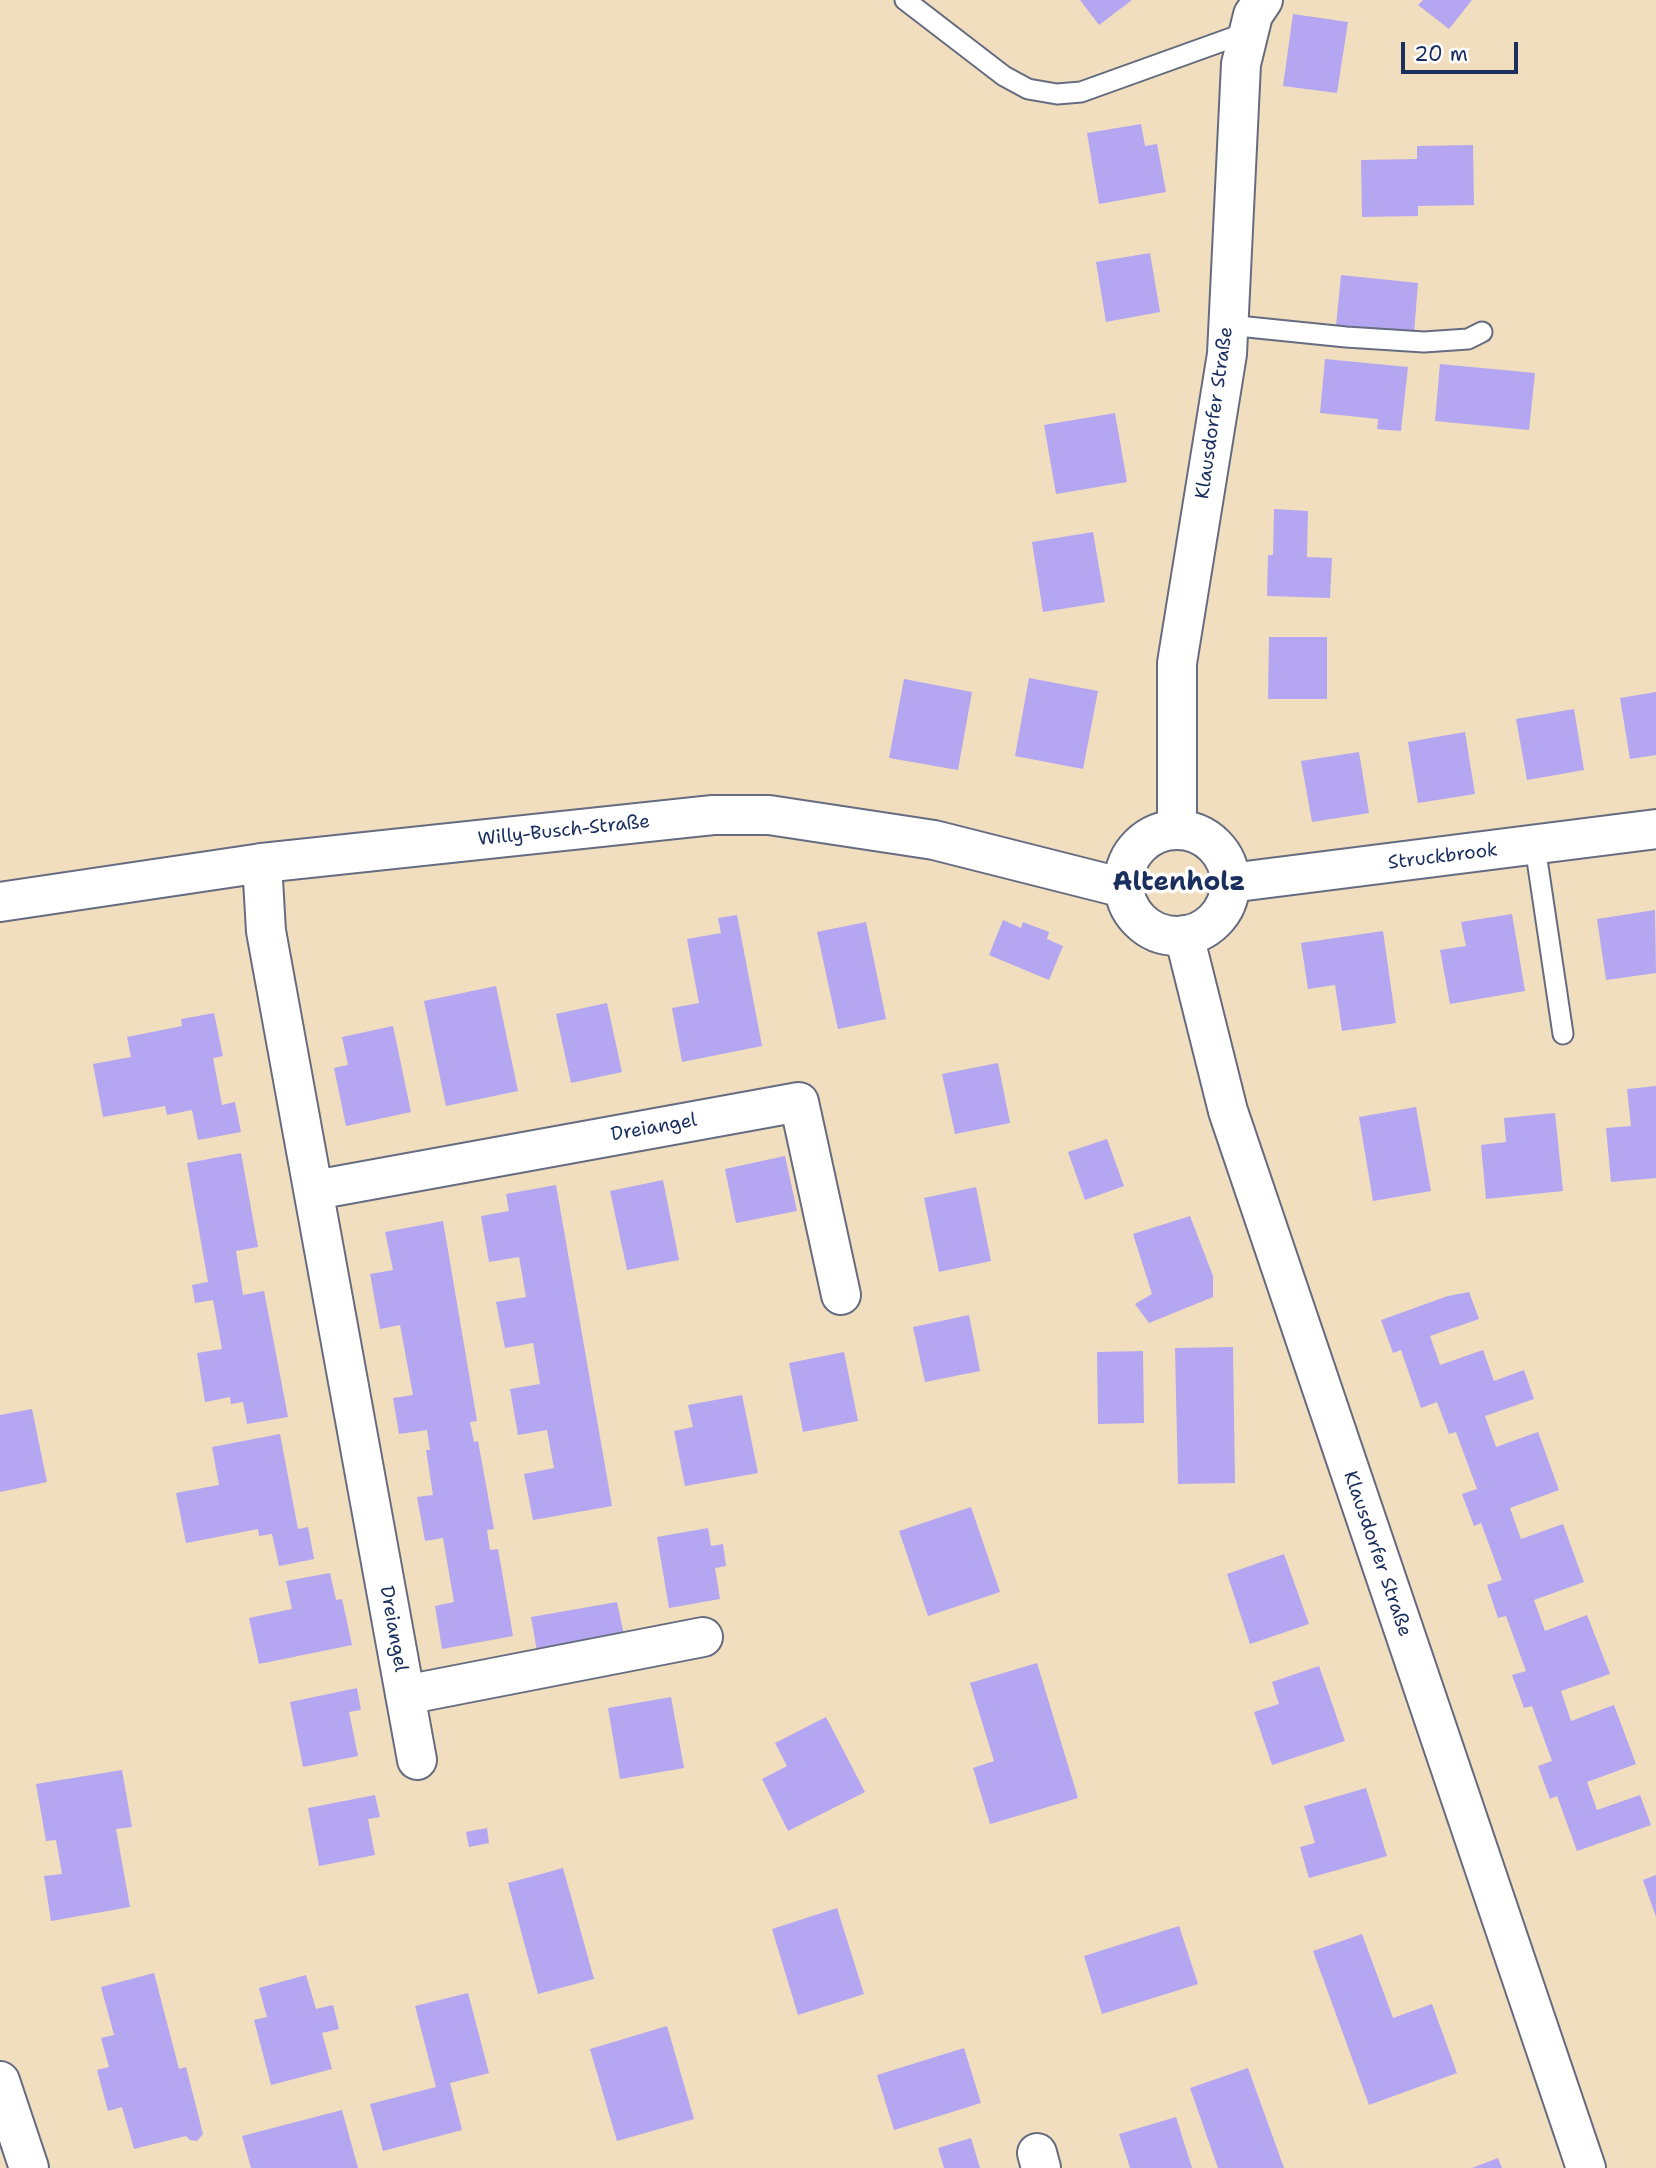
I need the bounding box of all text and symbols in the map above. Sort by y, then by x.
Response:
scale bar [1404,28,1521,72]
text: 20 m [1414,40,1468,68]
street label: Klausdorfer Straße [1192,325,1238,501]
street label: Willy-Busch-Straße [477,811,651,851]
street label: Struckbrook [1387,839,1499,875]
district label: Altenholz [1113,867,1245,899]
street label: Dreiangel [609,1109,699,1147]
street label: Klausdorfer Straße [1338,1468,1416,1640]
street label: Dreiangel [374,1584,412,1674]

